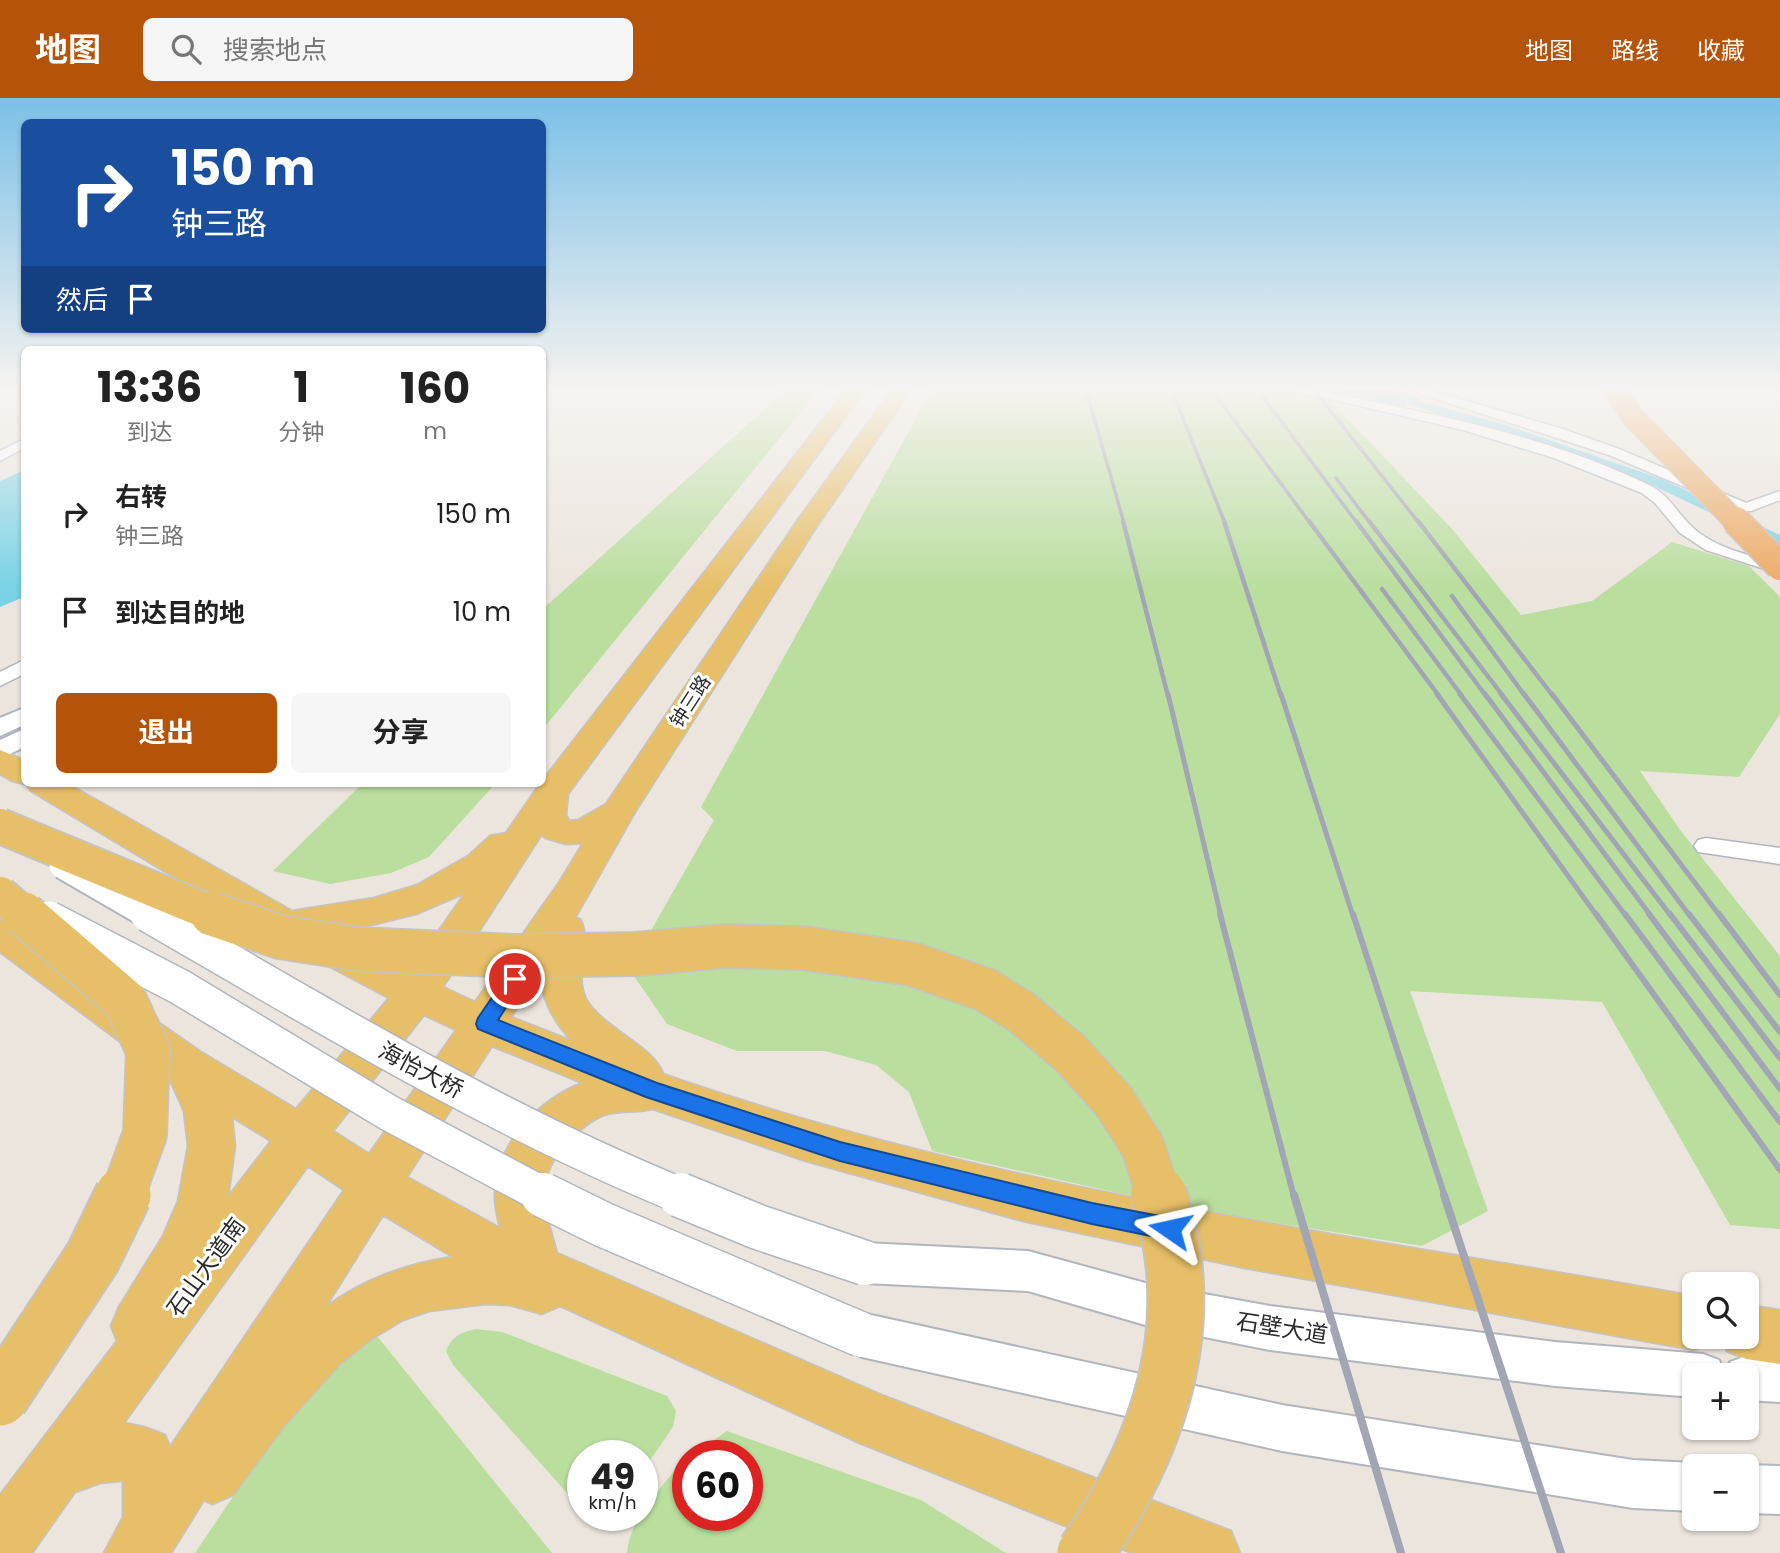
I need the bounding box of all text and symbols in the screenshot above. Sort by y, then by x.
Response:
search box [143,18,633,81]
text: 地图 [35,26,101,73]
icon: search [167,30,205,68]
text: 搜索地点 [223,32,327,68]
text: 地图 [1525,34,1573,67]
text: 路线 [1611,34,1659,67]
text: 收藏 [1697,34,1745,67]
text: 150 m [171,134,316,202]
icon: right [56,147,147,238]
text: 钟三路 [171,201,267,246]
icon: arrive [122,280,160,318]
text: 然后 [56,282,108,318]
text: 13:36 [97,358,202,417]
text: 1 [293,358,309,417]
text: 160 [400,359,470,418]
text: m [423,415,447,447]
text: 到达 [127,416,173,448]
text: 分钟 [278,416,324,448]
text: 右转 [115,479,167,515]
icon: right [56,495,94,533]
text: 150 m [436,496,511,532]
text: 钟三路 [115,520,184,552]
icon: arrive [56,593,94,631]
text: 10 m [453,594,511,630]
text: 到达目的地 [115,595,245,631]
street label: 钟三路 [664,670,717,733]
button: 退出 [56,693,277,773]
button: 分享 [291,693,511,773]
pin [485,949,545,1009]
icon: arrive [496,960,534,998]
street label: 海怡大桥 [373,1034,469,1106]
position arrow [1133,1192,1207,1266]
street label: 石山大道南 [159,1211,253,1323]
map controls [1682,1272,1759,1531]
button: search [1682,1272,1759,1349]
street label: 石壁大道 [1234,1305,1330,1351]
button: + [1682,1363,1759,1440]
speed limit sign: 60 [672,1440,763,1531]
text: 49 [590,1452,635,1501]
button: − [1682,1454,1759,1531]
text: km/h [589,1490,636,1515]

